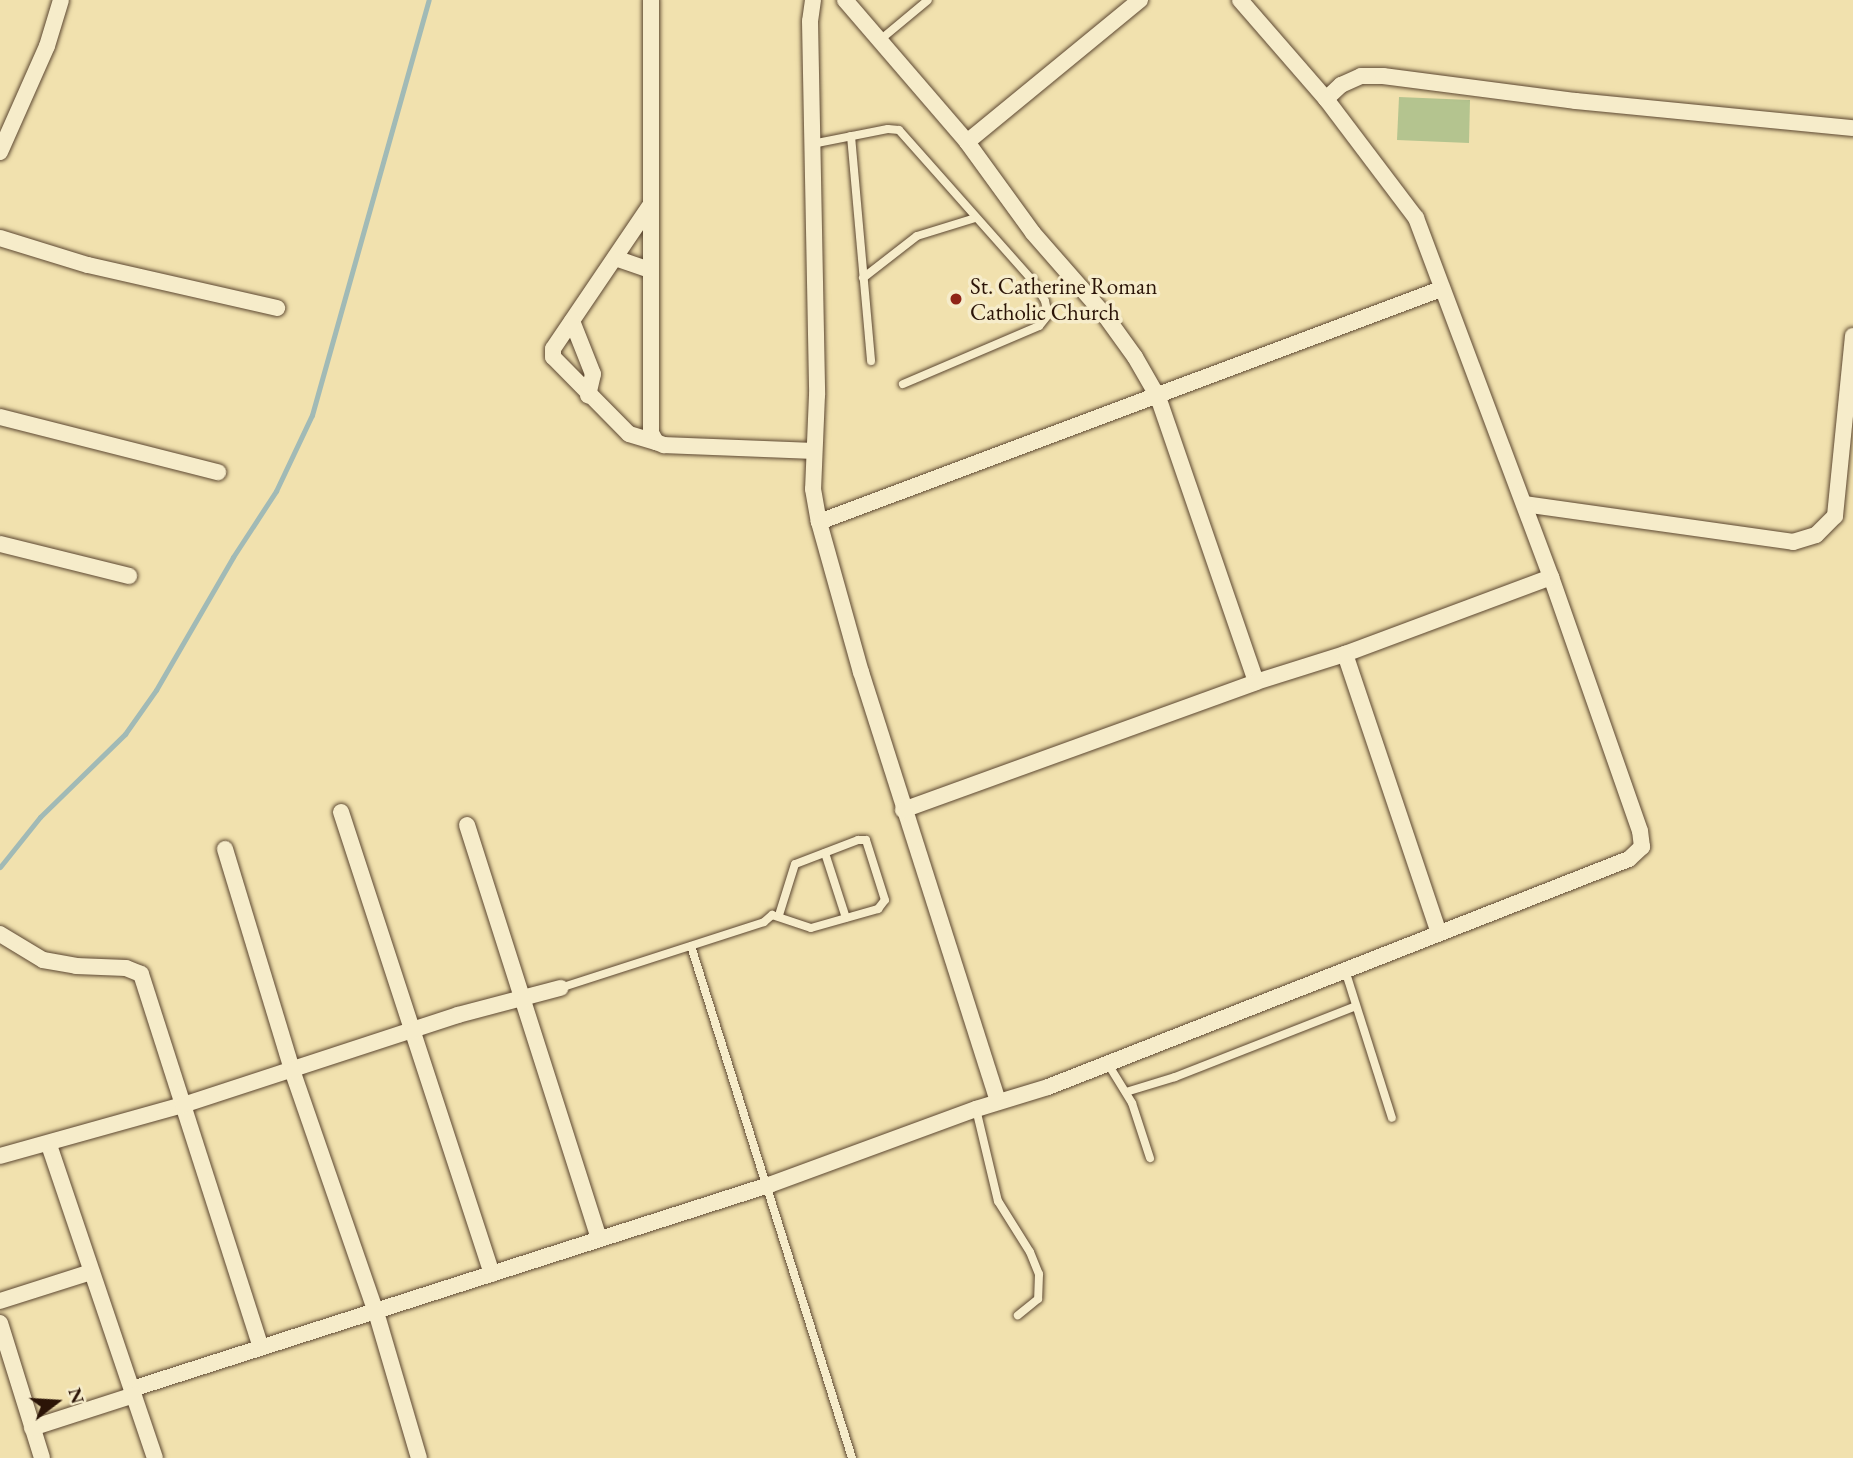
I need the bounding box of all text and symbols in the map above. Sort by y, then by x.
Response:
place label: St. Catherine Roman Catholic Church [970,272,1157,326]
marker: St. Catherine Roman Catholic Church [948,291,964,307]
north arrow [21,1367,91,1437]
text: N [62,1385,91,1407]

